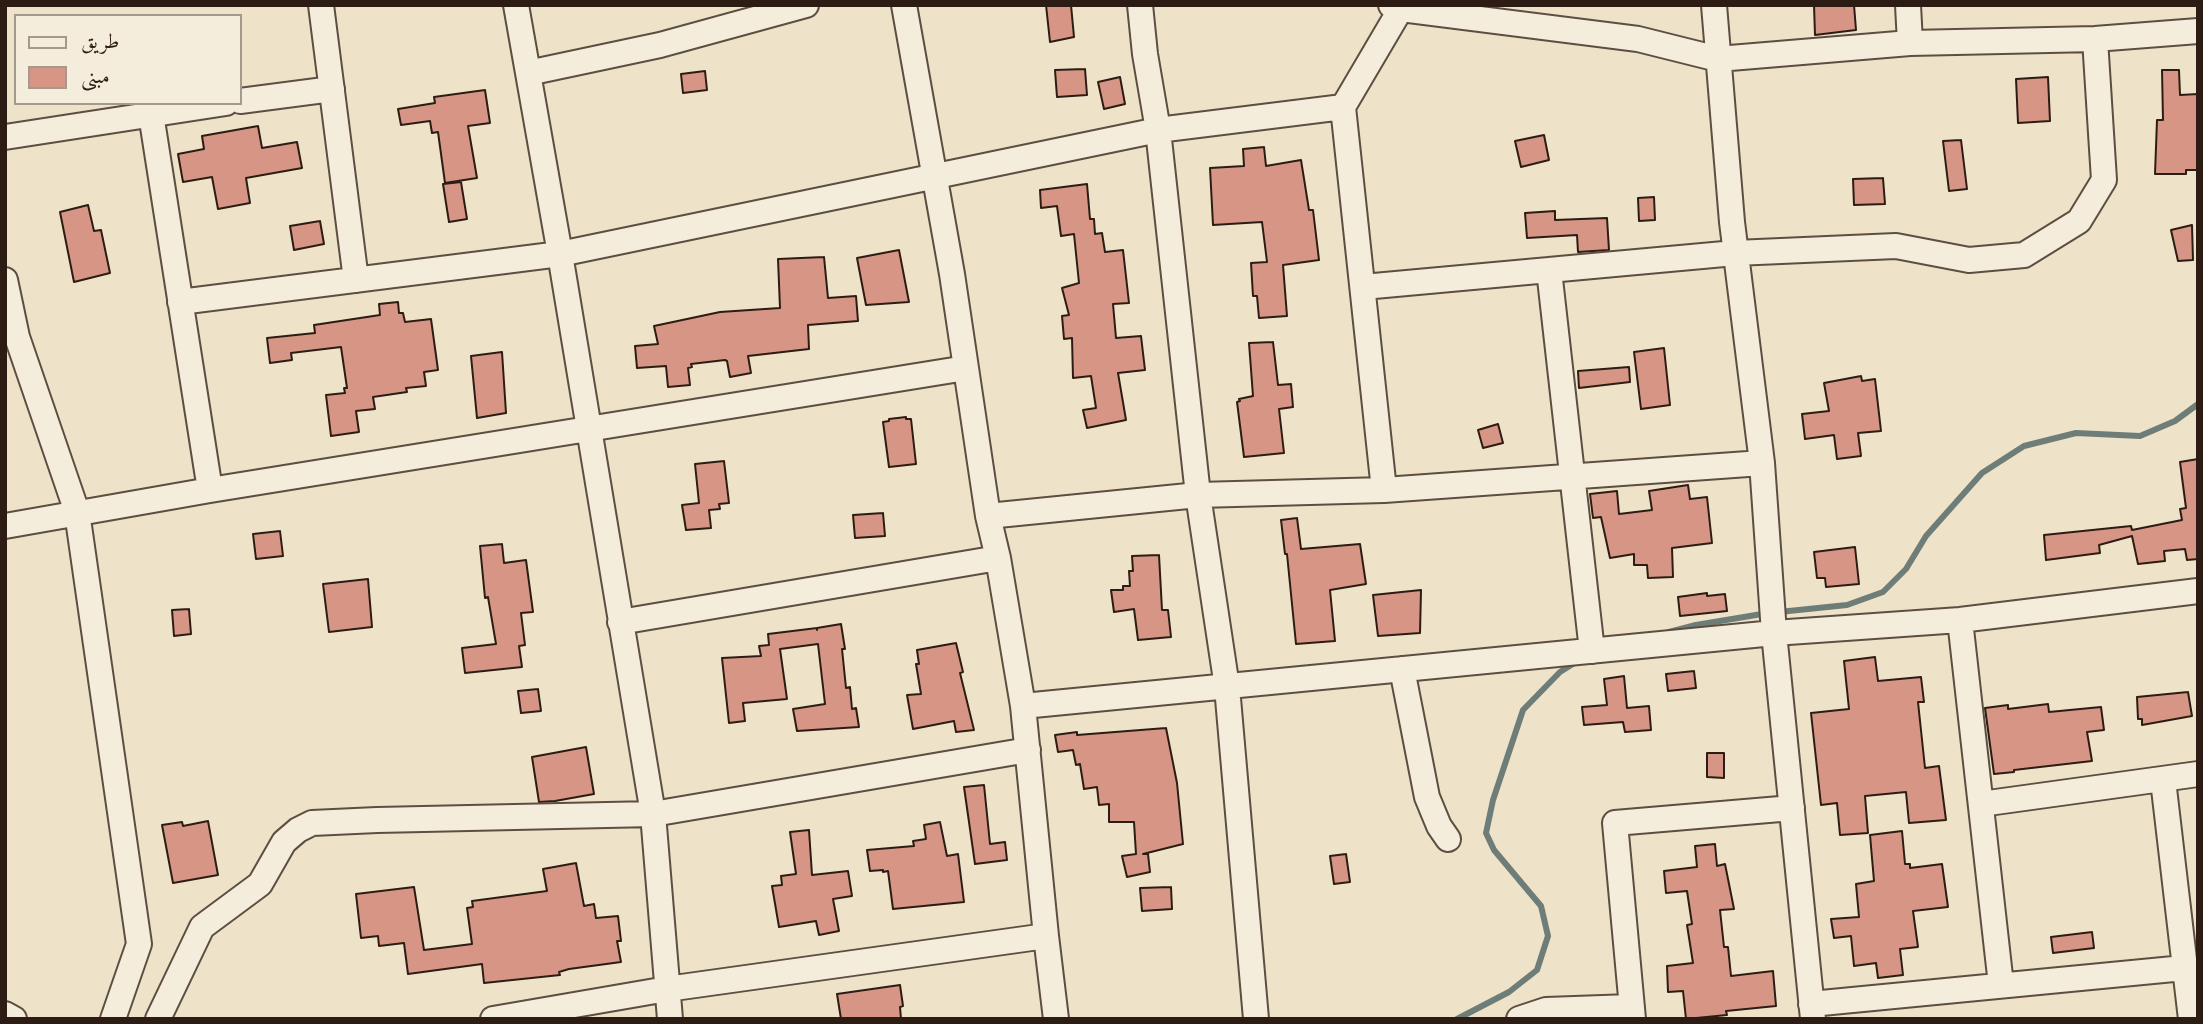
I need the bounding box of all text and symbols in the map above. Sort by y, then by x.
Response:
legend [14,14,242,105]
text: طريق [81,28,119,57]
text: مبنى [81,63,110,92]

